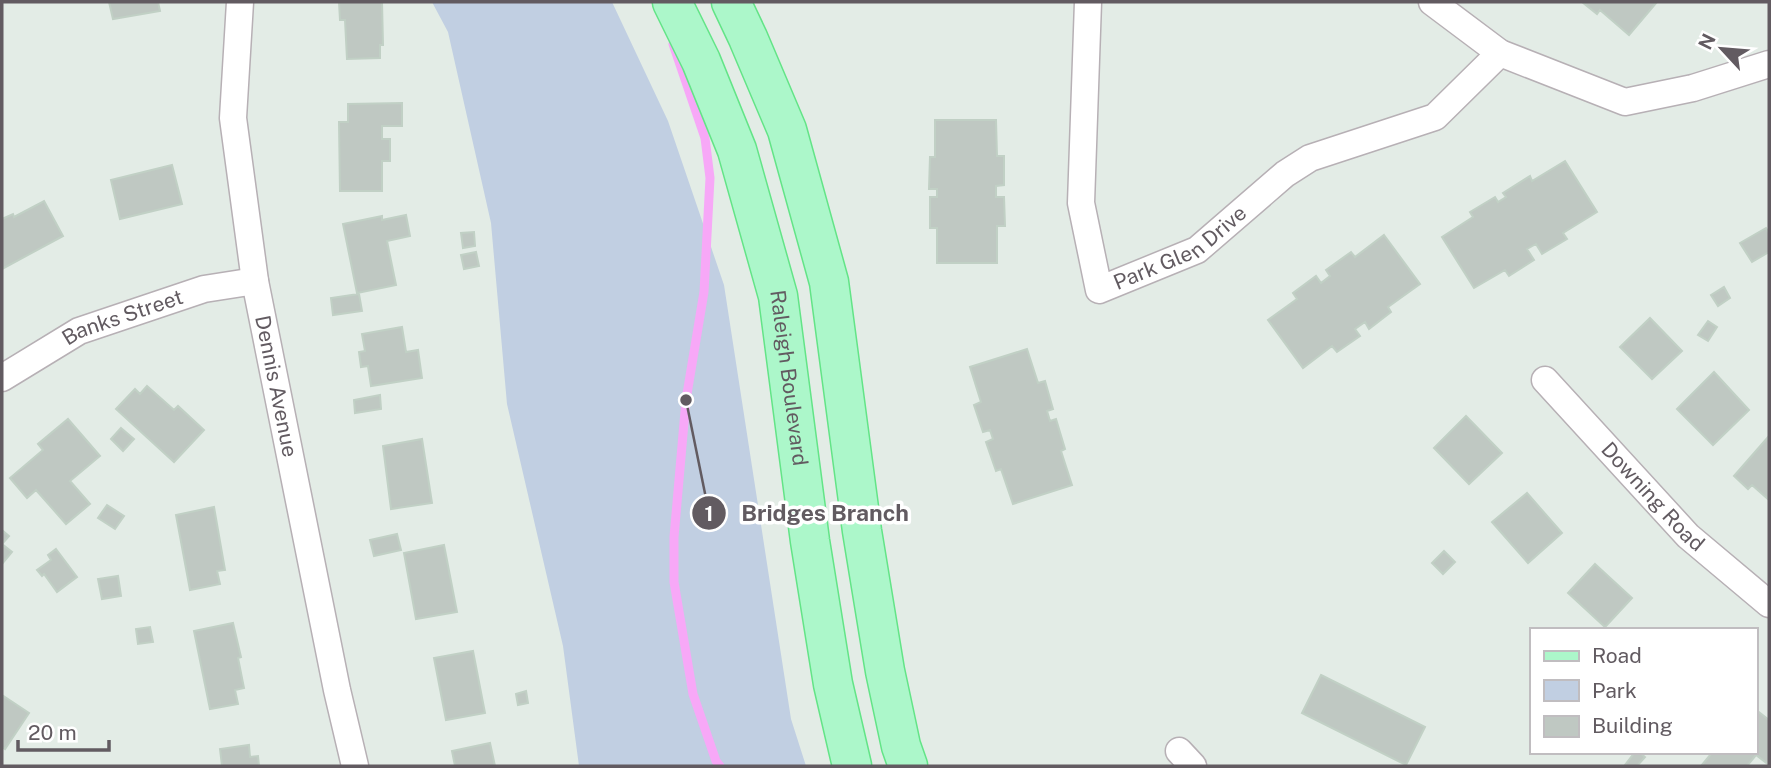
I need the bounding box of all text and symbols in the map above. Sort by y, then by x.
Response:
north arrow [1687,14,1757,84]
text: N [1694,30,1720,53]
street label: Park Glen Drive [1110,200,1251,295]
street label: Banks Street [57,284,186,350]
street label: Raleigh Boulevard [765,288,813,467]
street label: Dennis Avenue [250,313,303,459]
street label: Downing Road [1596,437,1710,556]
callout: Bridges Branch [692,491,922,535]
text: Bridges Branch [741,499,909,526]
text: 1 [705,501,714,526]
legend [1530,628,1757,754]
text: Road [1592,643,1642,668]
text: Park [1592,678,1637,703]
scale bar [18,708,108,752]
text: Building [1592,713,1673,738]
text: 20 m [28,720,77,745]

